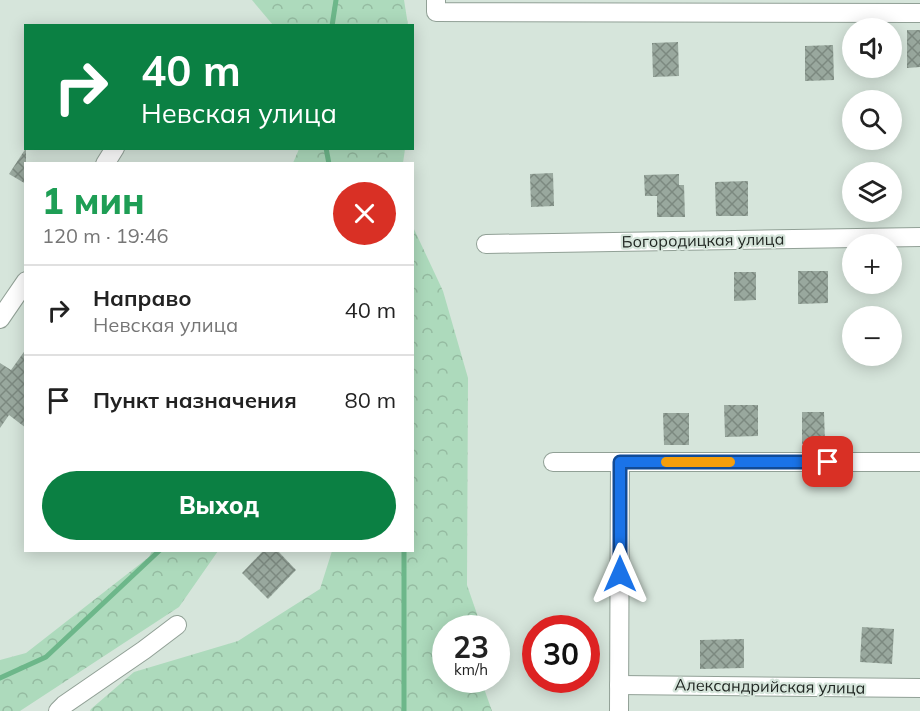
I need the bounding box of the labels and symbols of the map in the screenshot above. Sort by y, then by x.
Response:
street label: Богородицкая улица [622,229,784,251]
pin [802,436,853,487]
position arrow [588,542,652,606]
speed limit sign: 30 [522,615,600,693]
street label: Александрийская улица [675,674,865,698]

